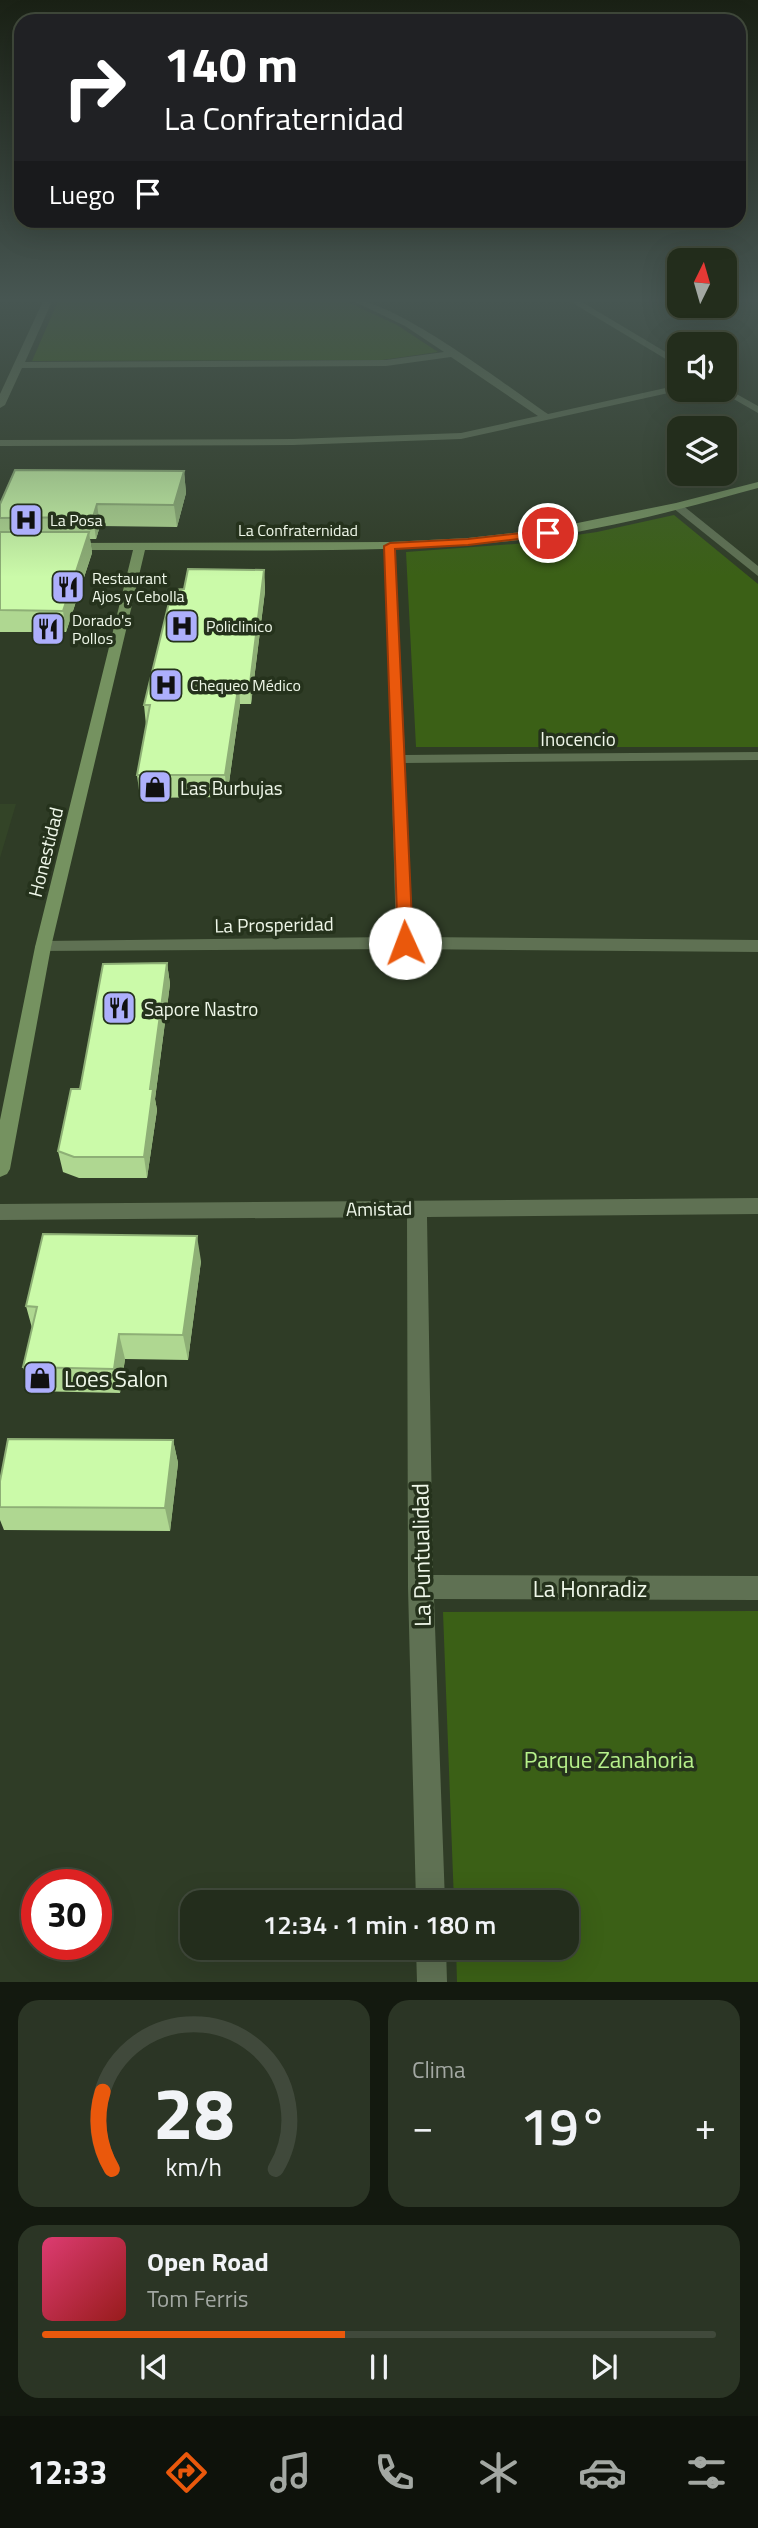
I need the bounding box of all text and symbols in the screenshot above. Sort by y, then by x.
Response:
text: 140 m [164,26,298,101]
icon: right [49,42,140,133]
text: La Confraternidad [164,94,404,142]
text: Luego [49,175,115,214]
icon: arrive [129,175,167,213]
north arrow [667,248,737,318]
map controls [667,248,737,486]
button: sound [667,332,737,402]
button: layers [667,416,737,486]
hospital icon: La Posa [7,501,45,539]
pin [518,503,578,563]
place label: La Posa [50,508,103,532]
icon: arrive [529,514,567,552]
street label: La Confraternidad [238,518,358,542]
place label: Restaurant Ajos y Cebolla [92,566,185,608]
restaurant icon: Restaurant Ajos y Cebolla [49,568,87,606]
hospital icon: Policlinico [163,607,201,645]
place label: Dorado's Pollos [72,608,132,650]
restaurant icon: Dorado's Pollos [29,610,67,648]
place label: Policlinico [206,614,273,638]
hospital icon: Chequeo Médico [147,666,185,704]
place label: Chequeo Médico [190,673,301,697]
street label: Inocencio [540,724,616,753]
shop icon: Las Burbujas [136,768,174,806]
place label: Las Burbujas [180,773,283,802]
street label: Honestidad [20,804,70,900]
position arrow [368,906,442,980]
street label: La Prosperidad [214,908,334,940]
restaurant icon: Sapore Nastro [100,989,138,1027]
place label: Sapore Nastro [144,994,258,1023]
street label: Amistad [346,1193,412,1223]
shop icon: Loes Salon [21,1359,59,1397]
place label: Loes Salon [64,1361,168,1396]
street label: La Puntualidad [402,1483,440,1627]
street label: La Honradiz [533,1571,647,1606]
park label: Parque Zanahoria [524,1742,695,1777]
speed limit sign: 30 [21,1869,112,1960]
text: 12:34 · 1 min · 180 m [263,1905,496,1944]
text: Clima [412,2052,466,2087]
text: 28 [153,2058,235,2168]
text: 19° [520,2086,608,2165]
text: − [412,2097,433,2155]
text: + [695,2097,716,2155]
text: km/h [166,2148,222,2186]
text: Open Road [147,2242,269,2281]
text: Tom Ferris [147,2281,248,2316]
icon: previous [135,2348,173,2386]
icon: pause [360,2348,398,2386]
icon: next [585,2348,623,2386]
text: 12:33 [27,2448,107,2496]
icon: directions [162,2448,211,2497]
icon: music [266,2448,315,2497]
icon: phone [370,2448,419,2497]
icon: climate [474,2448,523,2497]
icon: car [578,2448,627,2497]
icon: filters [682,2448,731,2497]

